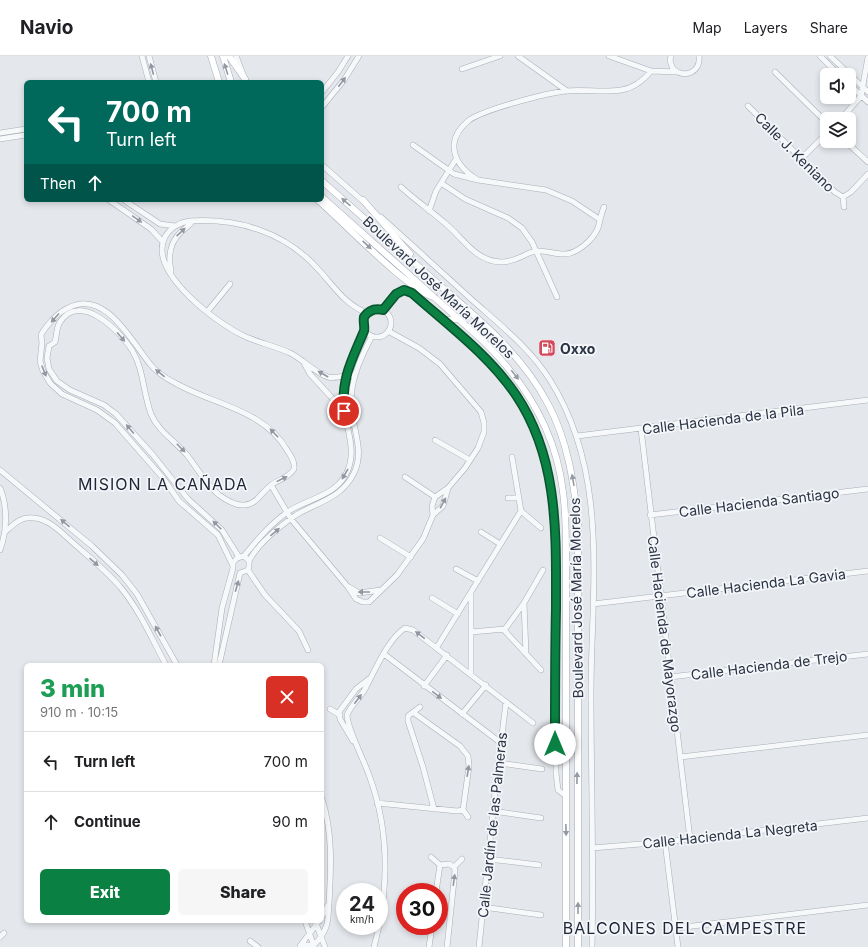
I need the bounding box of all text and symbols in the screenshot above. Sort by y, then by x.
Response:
text: Navio [20,16,73,39]
text: Map [693,19,722,36]
text: Layers [744,19,788,36]
text: Share [810,19,848,36]
one-way arrow [149,63,155,75]
one-way arrow [223,63,229,75]
map controls [820,68,856,148]
button: sound [820,68,856,104]
one-way arrow [337,77,346,88]
text: 700 m [106,95,192,129]
icon: left [40,96,92,148]
street label: Calle J. Keniano [752,109,838,195]
button: layers [820,112,856,148]
text: Turn left [106,129,176,150]
icon: ahead [84,172,106,194]
text: Then [40,174,76,193]
one-way arrow [341,197,351,206]
street label: Boulevard José María Morelos [360,212,518,362]
one-way arrow [132,215,143,223]
one-way arrow [176,228,186,237]
one-way arrow [362,240,372,250]
one-way arrow [50,313,59,323]
one-way arrow [117,331,126,342]
fuel station icon: Oxxo [537,338,557,358]
place label: Oxxo [560,340,596,357]
one-way arrow [41,366,47,378]
one-way arrow [154,369,165,377]
one-way arrow [510,370,519,381]
one-way arrow [317,371,329,377]
pin [327,394,361,428]
icon: arrive [333,400,355,422]
street label: Calle Hacienda de la Pila [641,401,805,437]
one-way arrow [126,423,135,434]
one-way arrow [269,428,279,437]
one-way arrow [176,443,186,453]
one-way arrow [342,468,349,480]
district label: MISION LA CAÑADA [78,474,248,494]
one-way arrow [570,474,576,486]
one-way arrow [277,476,288,482]
street label: Calle Hacienda Santiago [678,484,840,520]
one-way arrow [440,497,447,509]
street label: Boulevard José María Morelos [566,497,586,699]
one-way arrow [59,519,70,528]
one-way arrow [212,520,222,530]
one-way arrow [269,528,280,537]
street label: Calle Hacienda de Mayorazgo [644,535,686,733]
one-way arrow [89,557,100,566]
street label: Calle Hacienda La Gavia [685,565,847,601]
one-way arrow [234,580,240,592]
one-way arrow [357,589,370,595]
one-way arrow [155,625,161,637]
one-way arrow [415,630,426,639]
street label: Calle Hacienda de Trejo [690,647,848,683]
text: 3 min [40,674,105,703]
button: close [266,676,308,718]
one-way arrow [431,691,442,699]
one-way arrow [354,693,363,704]
text: 910 m · 10:15 [40,704,118,720]
position arrow [534,723,576,765]
street label: Calle Jardín de las Palmeras [474,731,510,919]
icon: left [40,751,62,773]
text: Turn left [74,752,135,771]
text: 700 m [263,752,308,771]
one-way arrow [465,765,471,777]
one-way arrow [574,771,580,784]
icon: ahead [40,811,62,833]
text: Continue [74,812,141,831]
text: 90 m [272,812,308,831]
street label: Calle Hacienda La Negreta [642,816,818,852]
one-way arrow [563,824,569,837]
button: Exit [40,869,170,915]
button: Share [178,869,308,915]
one-way arrow [451,874,457,886]
speed limit sign: 30 [396,883,448,935]
text: 24 [349,892,375,916]
one-way arrow [575,901,581,914]
text: km/h [350,913,374,925]
district label: BALCONES DEL CAMPESTRE [563,918,807,938]

